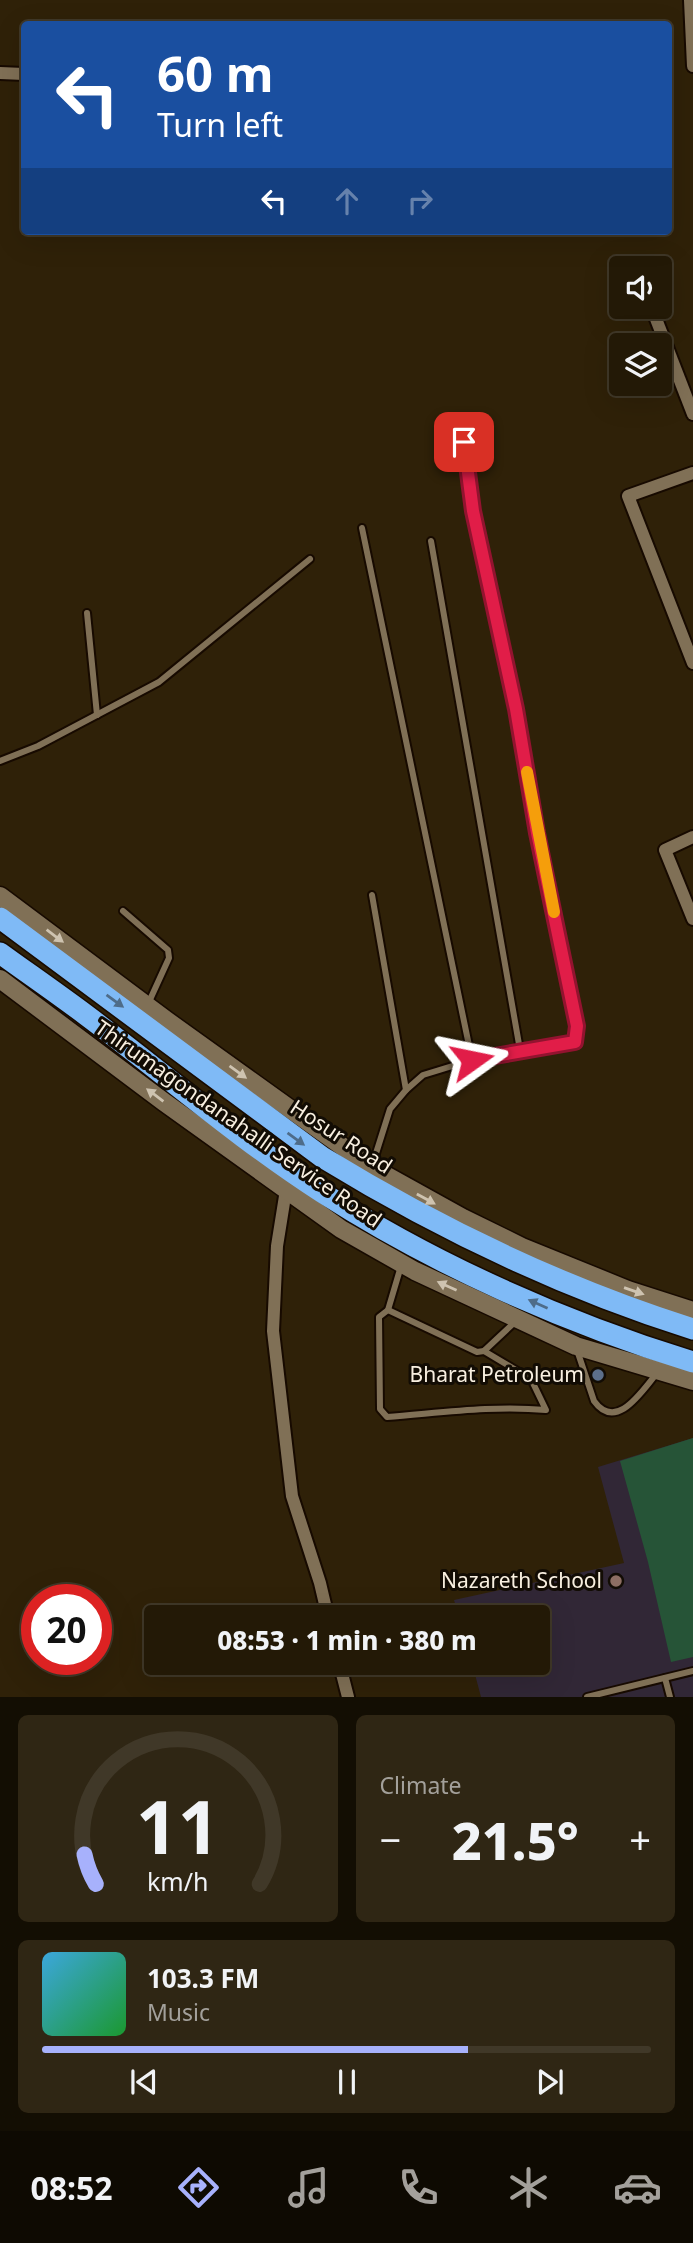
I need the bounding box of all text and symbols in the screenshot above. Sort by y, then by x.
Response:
text: 60 m [157,40,274,106]
icon: left [42,49,133,140]
text: Turn left [157,103,283,146]
icon: left [255,182,293,220]
icon: ahead [328,182,366,220]
icon: right [401,182,439,220]
map controls [609,256,672,396]
button: sound [609,256,672,319]
button: layers [609,333,672,396]
pin [434,412,494,472]
icon: arrive [445,423,483,461]
one-way arrow [46,929,64,943]
one-way arrow [105,994,123,1009]
street label: Thirumagondanahalli Service Road [90,1013,387,1233]
position arrow [435,1023,509,1097]
one-way arrow [229,1065,247,1079]
one-way arrow [146,1088,164,1102]
street label: Hosur Road [285,1093,398,1179]
one-way arrow [287,1131,305,1145]
one-way arrow [417,1192,437,1204]
one-way arrow [437,1280,457,1292]
one-way arrow [623,1286,644,1297]
one-way arrow [527,1298,548,1309]
place label: Bharat Petroleum [410,1360,584,1388]
marker: Bharat Petroleum [590,1367,606,1383]
place label: Nazareth School [441,1566,602,1594]
marker: Nazareth School [608,1573,624,1589]
speed limit sign: 20 [21,1584,112,1675]
text: 08:53 · 1 min · 380 m [217,1622,477,1658]
text: Climate [380,1769,462,1801]
text: 11 [136,1777,219,1876]
text: 21.5° [452,1804,579,1875]
text: − [380,1813,401,1865]
text: + [629,1813,651,1865]
text: km/h [147,1864,209,1898]
text: 103.3 FM [147,1960,259,1996]
text: Music [147,1996,210,2028]
icon: previous [125,2063,163,2101]
icon: pause [328,2063,366,2101]
icon: next [531,2063,569,2101]
icon: directions [174,2163,223,2212]
icon: music [284,2163,333,2212]
icon: phone [394,2163,443,2212]
icon: climate [504,2163,553,2212]
icon: car [613,2163,662,2212]
text: 08:52 [30,2166,113,2209]

